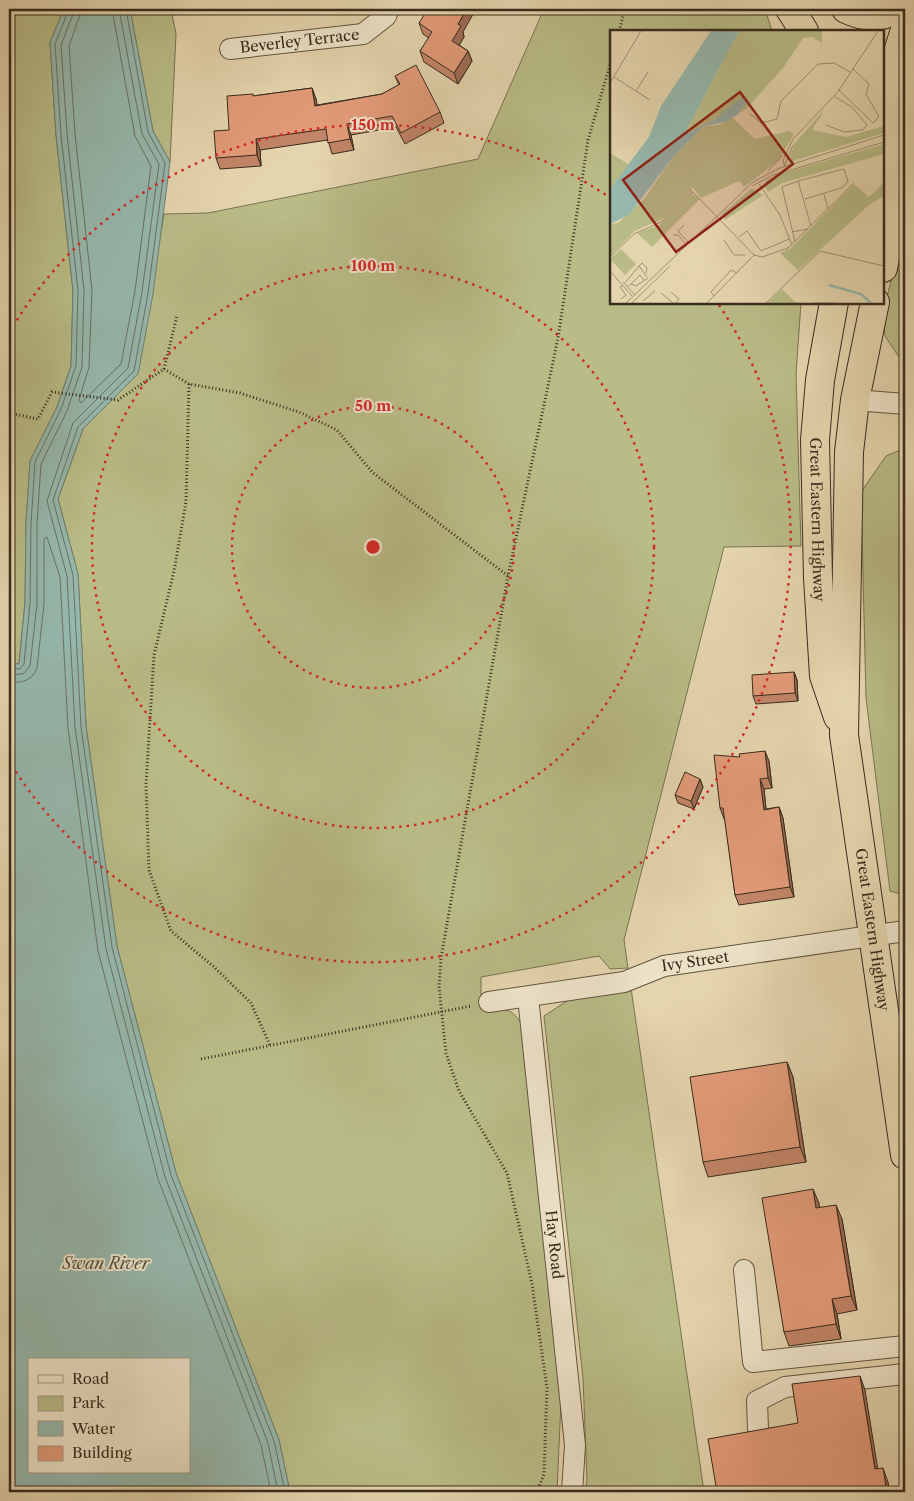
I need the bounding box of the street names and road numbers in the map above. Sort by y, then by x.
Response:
street label: Beverley Terrace [239,24,360,57]
street label: Great Eastern Highway [806,437,829,603]
street label: Great Eastern Highway [852,847,894,1013]
street label: Ivy Street [660,947,731,975]
street label: Hay Road [541,1209,568,1280]

